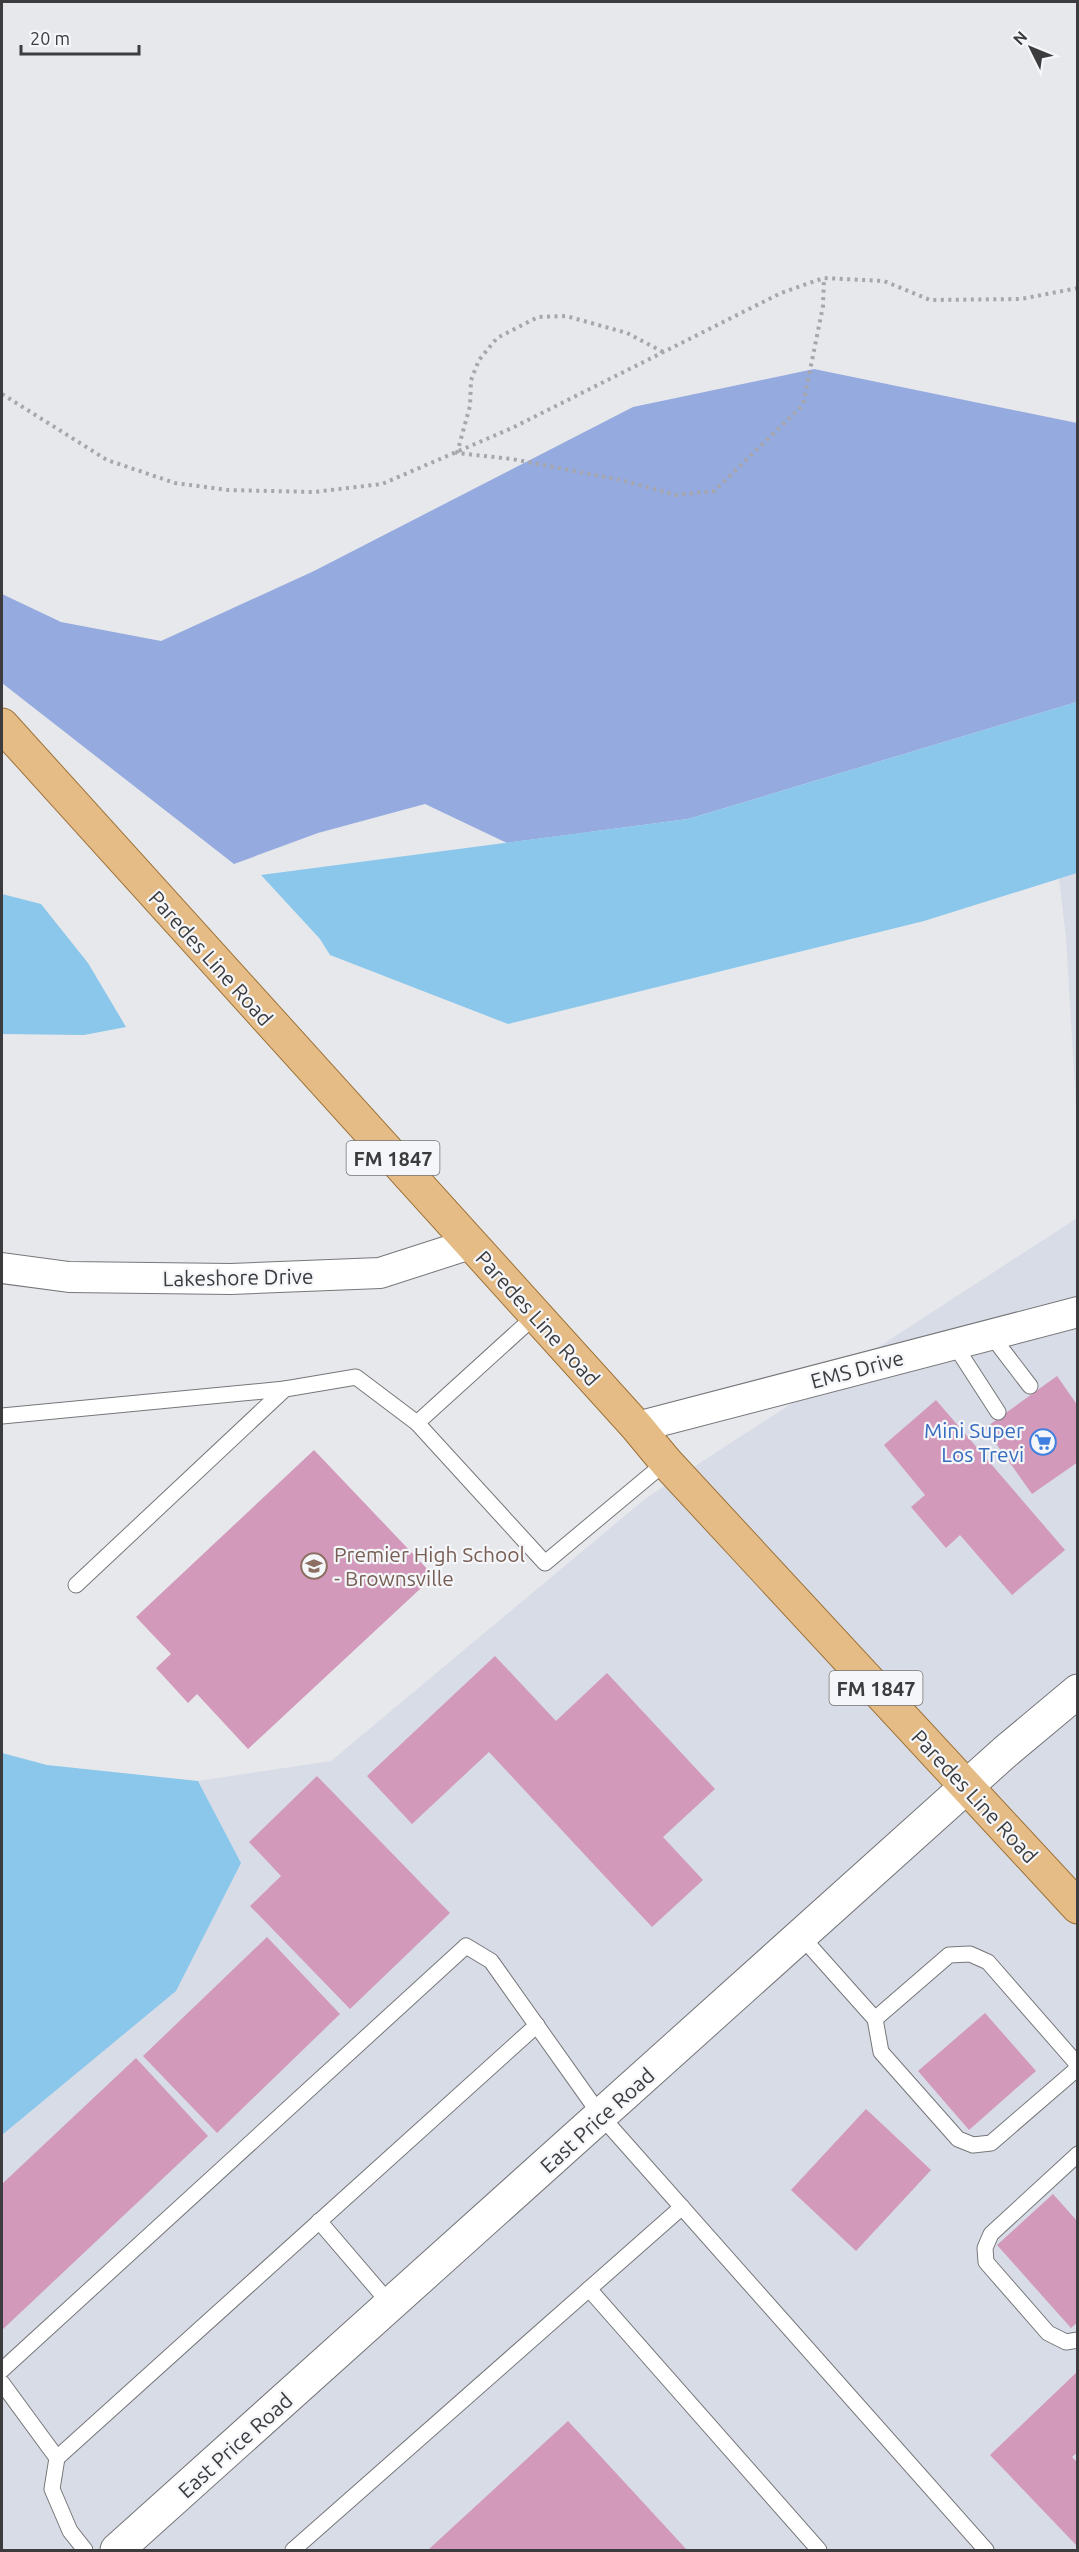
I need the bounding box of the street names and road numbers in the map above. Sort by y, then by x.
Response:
street label: Paredes Line Road [144,886,278,1030]
road number: FM 1847 [346,1141,440,1175]
street label: Paredes Line Road [471,1246,605,1390]
street label: Lakeshore Drive [162,1264,314,1290]
street label: EMS Drive [808,1345,906,1393]
road number: FM 1847 [830,1671,922,1705]
street label: Paredes Line Road [907,1725,1043,1867]
street label: East Price Road [535,2063,659,2177]
street label: East Price Road [173,2388,297,2502]

